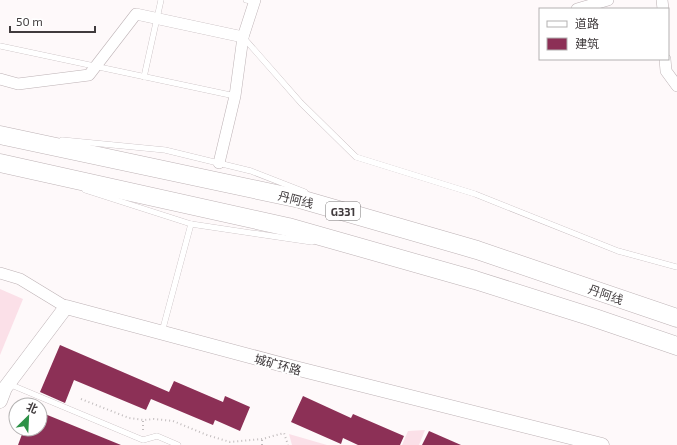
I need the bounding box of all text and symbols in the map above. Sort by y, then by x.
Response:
scale bar [10,8,95,34]
legend [539,8,669,60]
text: 50 m [16,14,43,28]
text: 道路 [575,16,599,30]
text: 建筑 [575,36,599,50]
street label: 丹阿线 [277,188,315,210]
road number: G331 [326,202,360,220]
street label: 丹阿线 [587,282,625,306]
street label: 城矿环路 [253,351,303,377]
north arrow [8,397,48,437]
text: 北 [25,399,40,416]

